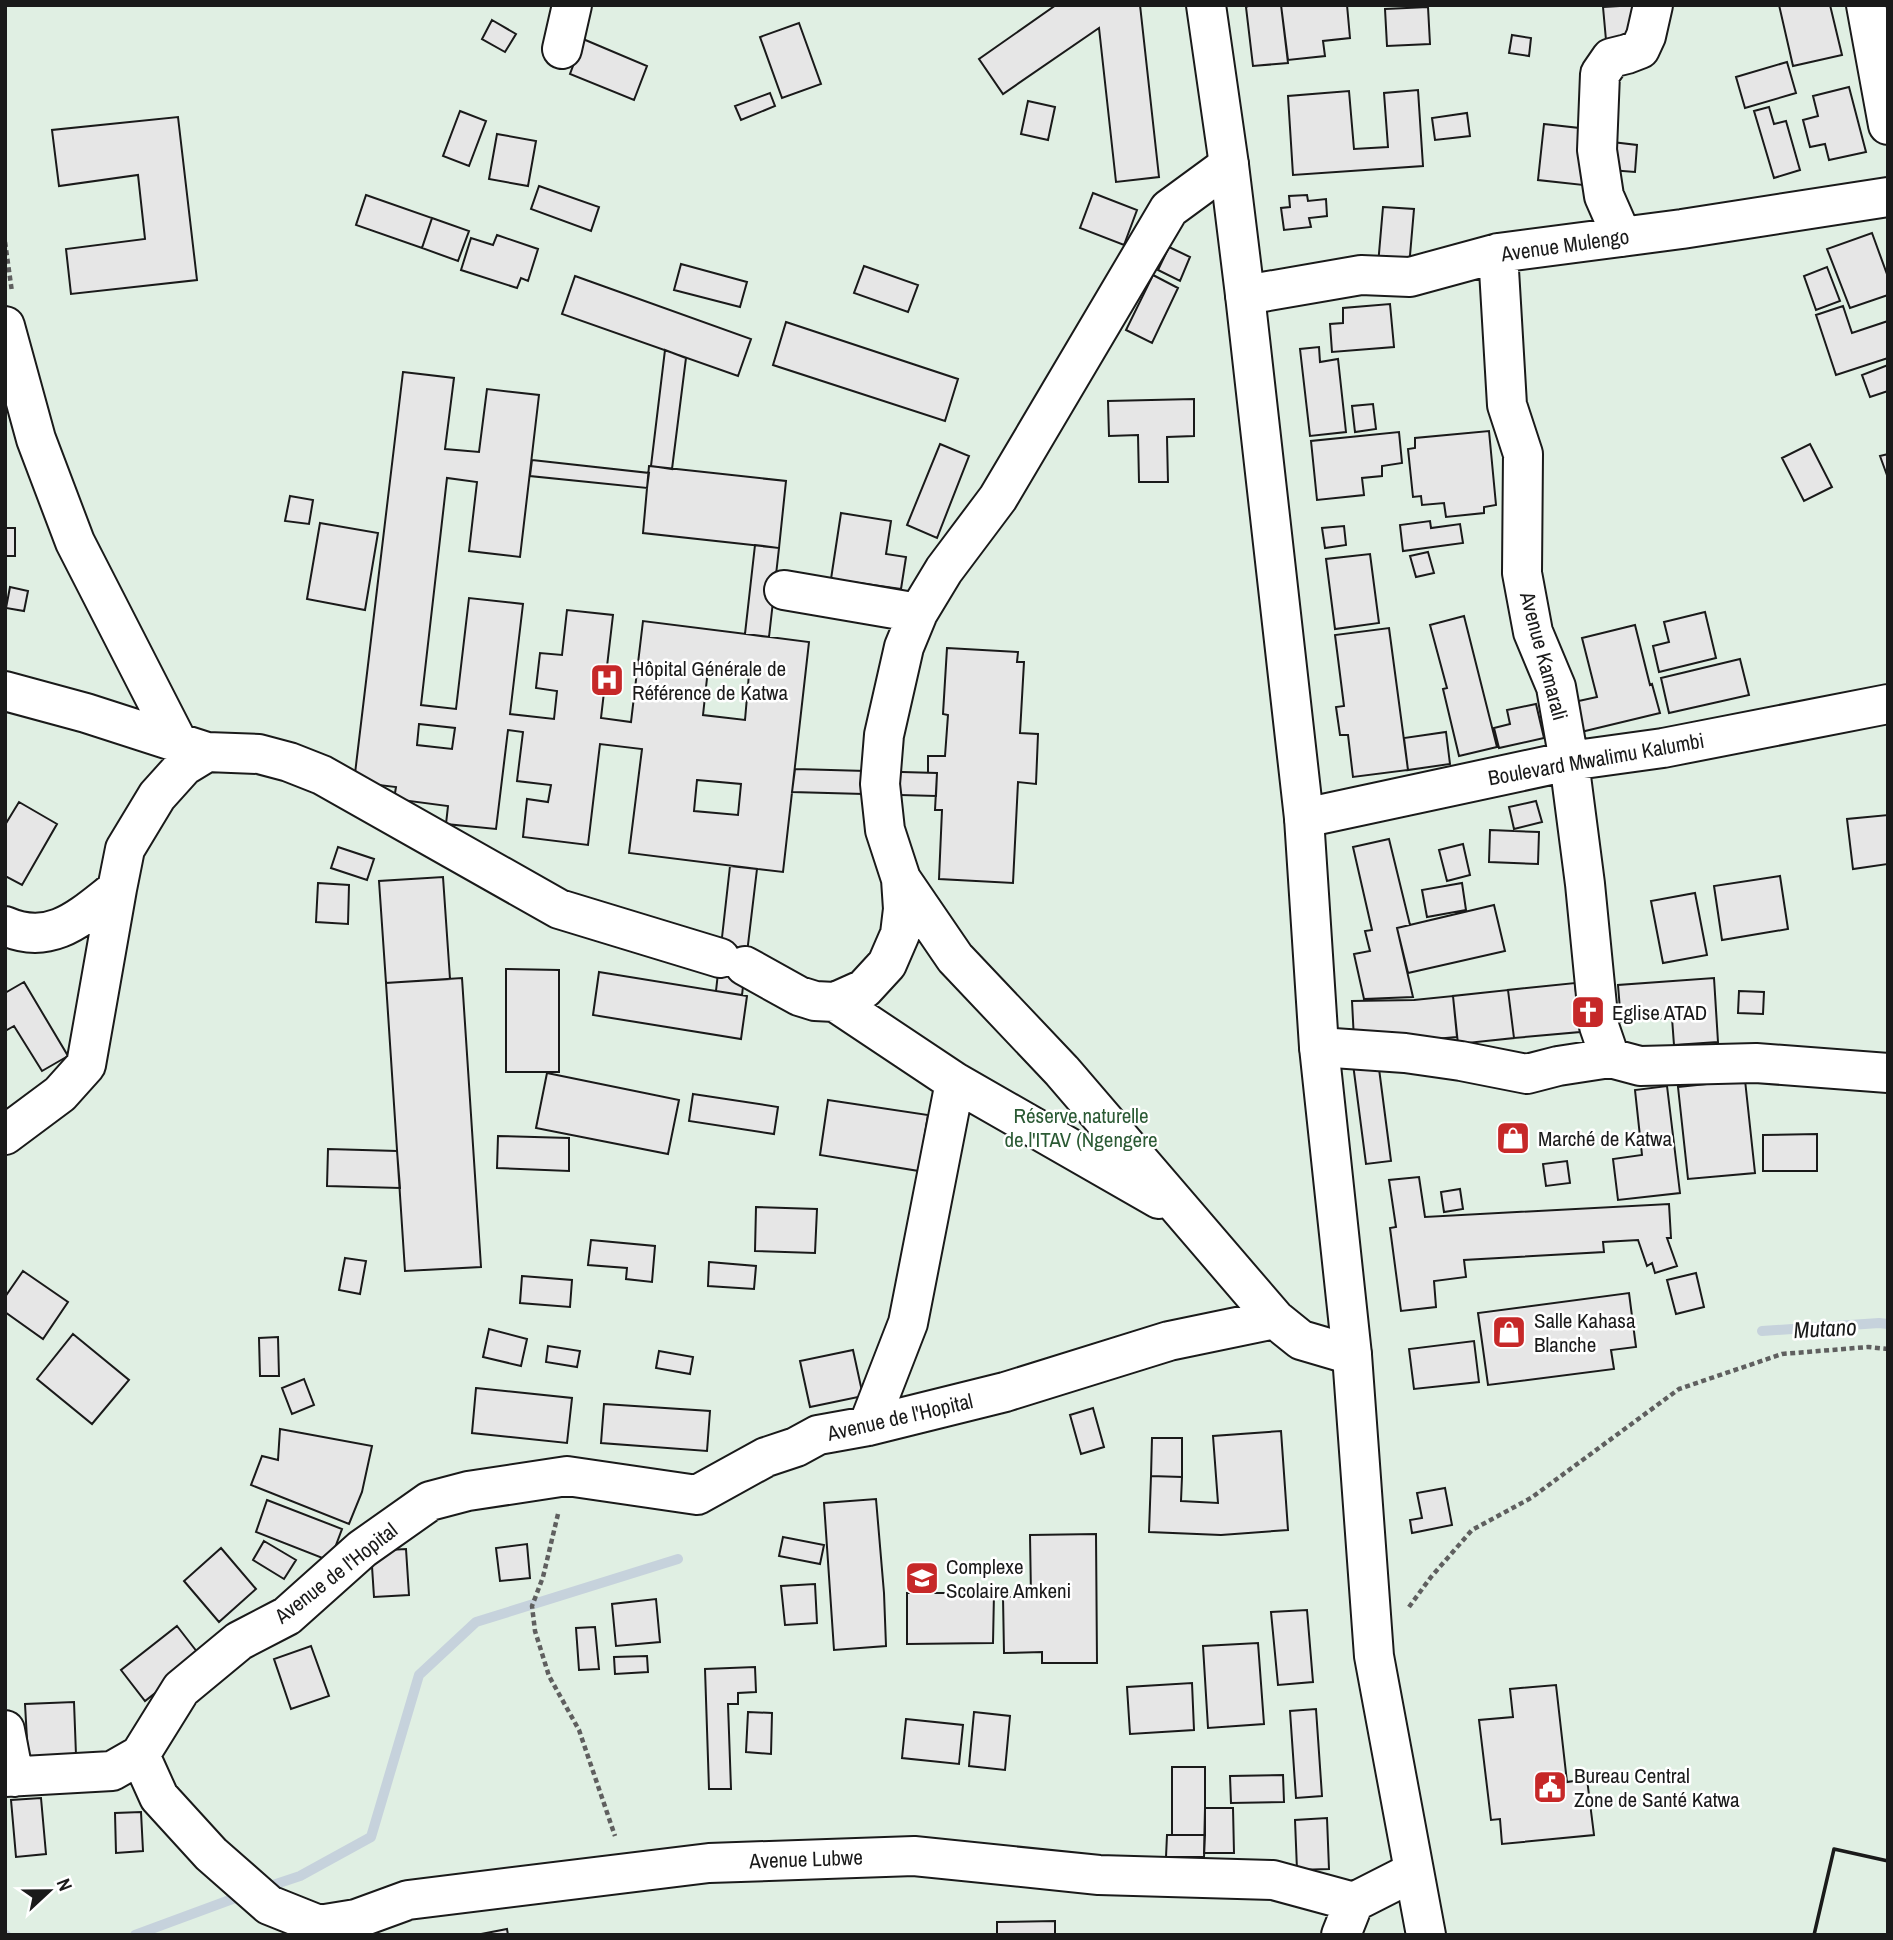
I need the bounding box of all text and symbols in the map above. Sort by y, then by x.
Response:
street label: Avenue Mulengo [1498,222,1631,268]
street label: Avenue Kamarali [1513,588,1575,723]
place label: Hôpital Générale de Référence de Katwa [632,654,788,707]
hospital icon: Hôpital Générale de Référence de Katwa [588,661,626,699]
street label: Boulevard Mwalimu Kalumbi [1486,726,1706,792]
church icon: Eglise ATAD [1569,993,1607,1031]
place label: Eglise ATAD [1612,998,1707,1027]
park label: Réserve naturelle de l'ITAV (Ngengere [1005,1101,1157,1154]
shop icon: Marché de Katwa [1494,1119,1532,1157]
place label: Marché de Katwa [1538,1124,1672,1153]
place label: Salle Kahasa Blanche [1534,1306,1636,1359]
water label: Mutano [1793,1311,1857,1345]
shop icon: Salle Kahasa Blanche [1490,1313,1528,1351]
street label: Avenue de l'Hopital [823,1386,976,1448]
street label: Avenue de l'Hopital [268,1516,403,1631]
place label: Complexe Scolaire Amkeni [946,1552,1071,1605]
school or university icon: Complexe Scolaire Amkeni [903,1559,941,1597]
place label: Bureau Central Zone de Santé Katwa [1574,1761,1740,1814]
public building icon: Bureau Central Zone de Santé Katwa [1531,1768,1569,1806]
street label: Avenue Lubwe [748,1843,863,1876]
north arrow [14,1856,84,1926]
text: N [51,1875,79,1895]

